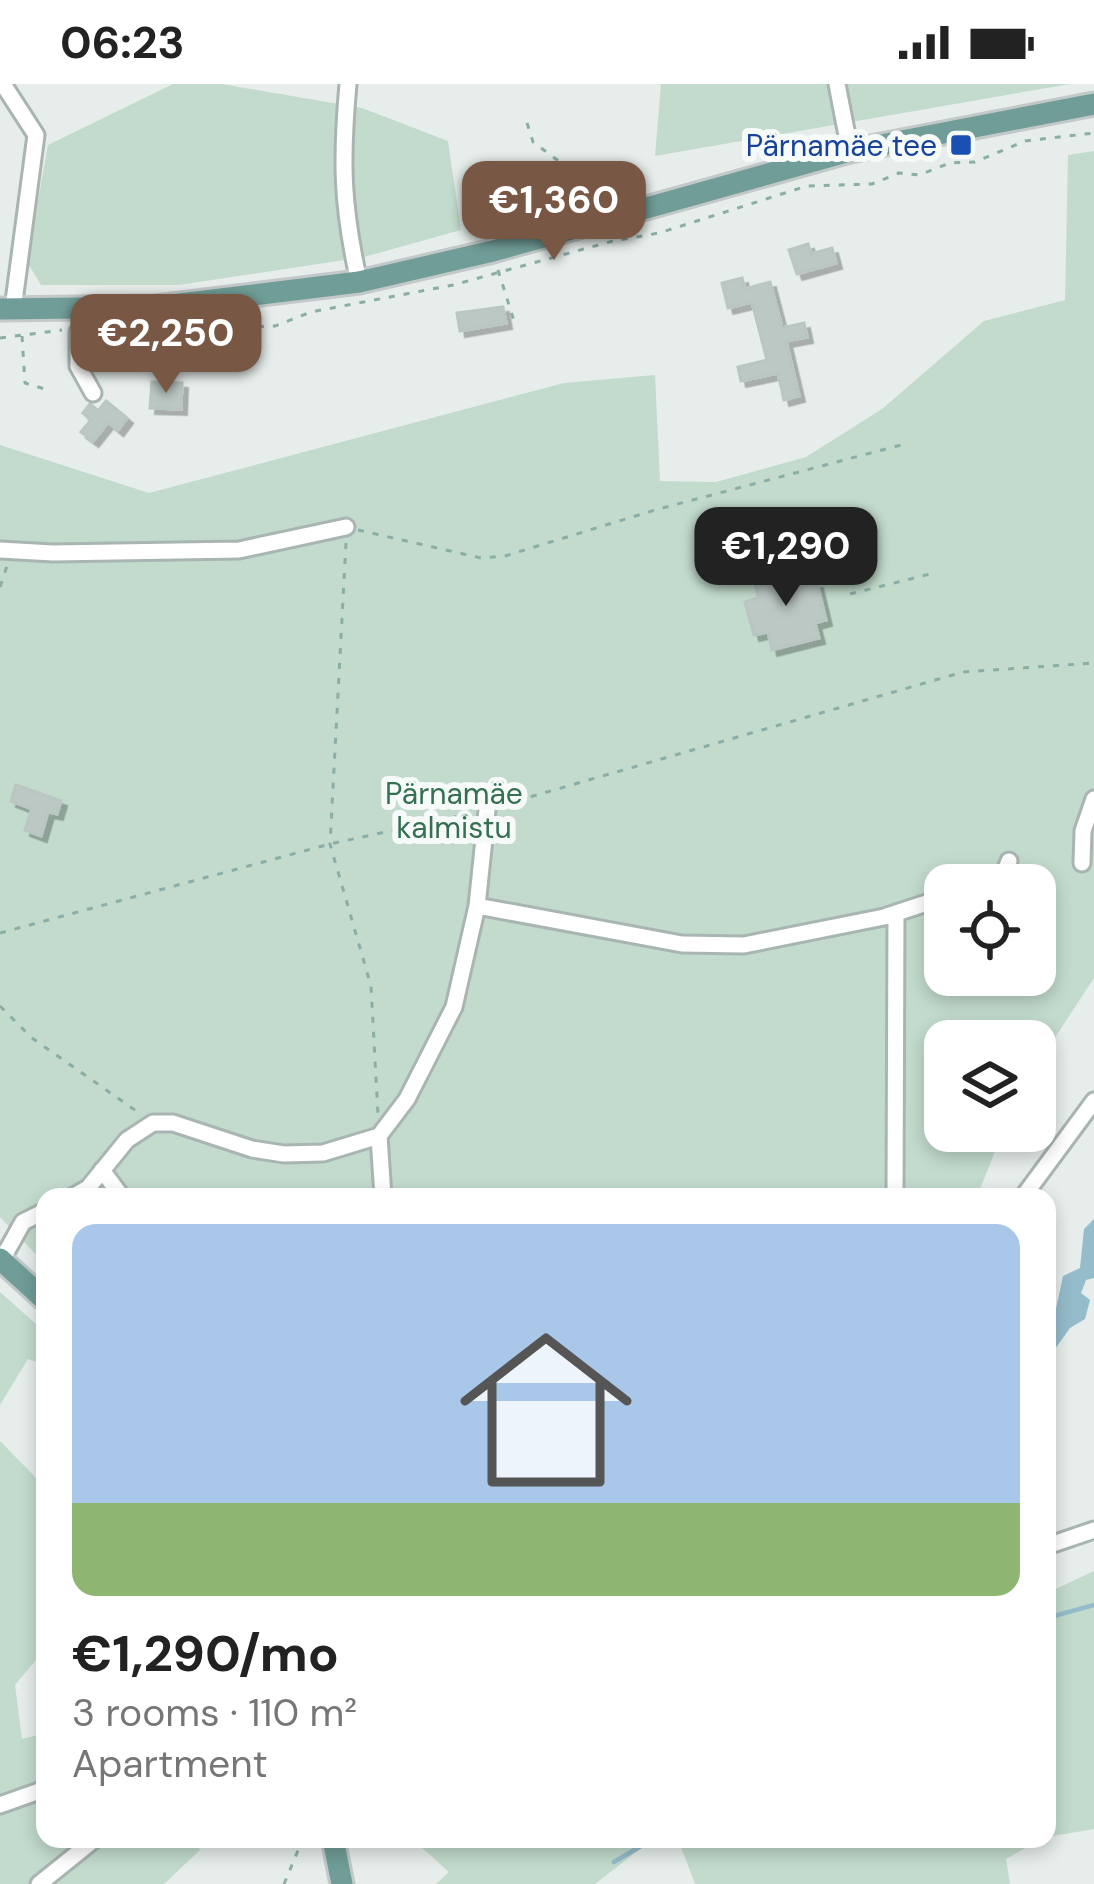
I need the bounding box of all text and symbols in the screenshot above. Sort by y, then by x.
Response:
text: 06:23 [60,13,185,72]
place label: Pärnamäe tee [746,126,937,165]
marker: Pärnamäe tee [948,132,974,158]
pin: €1,360 [456,161,652,263]
text: €1,360 [489,174,619,225]
pin: €2,250 [68,294,264,396]
text: €2,250 [97,307,235,358]
pin: €1,290 [688,507,884,609]
text: €1,290 [721,520,851,571]
park label: Pärnamäe kalmistu [385,774,523,847]
map controls [924,864,1056,1152]
button: locate [924,864,1056,996]
button: layers [924,1020,1056,1152]
icon: home [438,1302,654,1518]
text: €1,290/mo [72,1620,339,1687]
text: 3 rooms · 110 m² [72,1687,357,1738]
text: Apartment [72,1738,268,1789]

